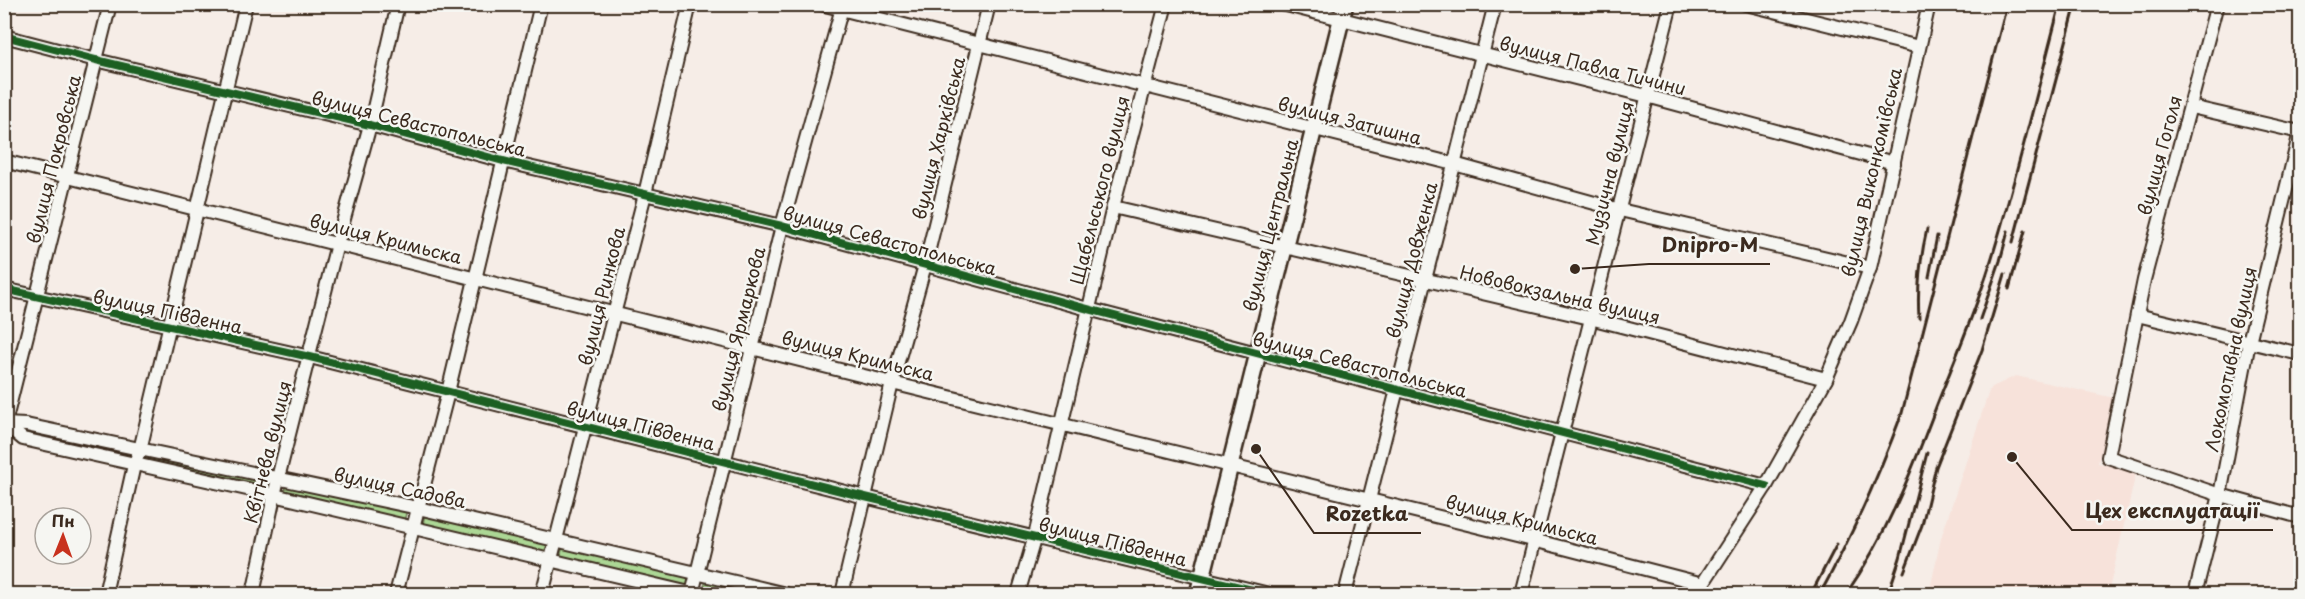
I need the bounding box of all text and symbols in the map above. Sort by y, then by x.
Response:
street label: вулиця Павла Тичини [1497,29,1689,101]
street label: вулиця Харківська [905,53,971,222]
street label: вулиця Виконкомівська [1834,64,1908,279]
street label: вулиця Покровська [19,71,87,246]
street label: вулиця Севастопольська [309,83,530,163]
street label: вулиця Затишна [1275,89,1425,151]
street label: вулиця Гоголя [2130,92,2188,218]
street label: Щабельського вулиця [1062,93,1136,287]
street label: Музична вулиця [1578,98,1640,248]
street label: вулиця Центральна [1235,135,1305,314]
street label: вулиця Довженка [1379,178,1444,341]
street label: вулиця Севастопольська [780,198,1001,282]
street label: вулиця Кримьска [307,206,466,270]
street label: вулиця Ринкова [571,223,631,368]
callout: Dnipro-M [1649,226,1770,264]
text: Dnipro-M [1662,229,1758,259]
street label: вулиця Ярмаркова [704,243,772,414]
street label: Нововокзальна вулиця [1457,258,1663,330]
street label: Локомотивна вулиця [2197,264,2263,454]
street label: вулиця Південна [91,282,246,340]
street label: вулиця Кримьска [779,323,938,387]
street label: вулиця Севастопольська [1250,324,1471,404]
street label: Квітнева вулиця [236,378,298,526]
street label: вулиця Південна [564,394,719,457]
street label: вулиця Садова [331,460,469,514]
street label: вулиця Кримьска [1443,487,1602,551]
callout: Цех експлуатації [2072,492,2273,530]
callout: Rozetka [1314,495,1421,533]
text: Цех експлуатації [2085,495,2260,525]
text: Rozetka [1326,498,1409,528]
north arrow [33,506,93,566]
text: Пн [51,508,75,532]
street label: вулиця Південна [1036,510,1191,573]

